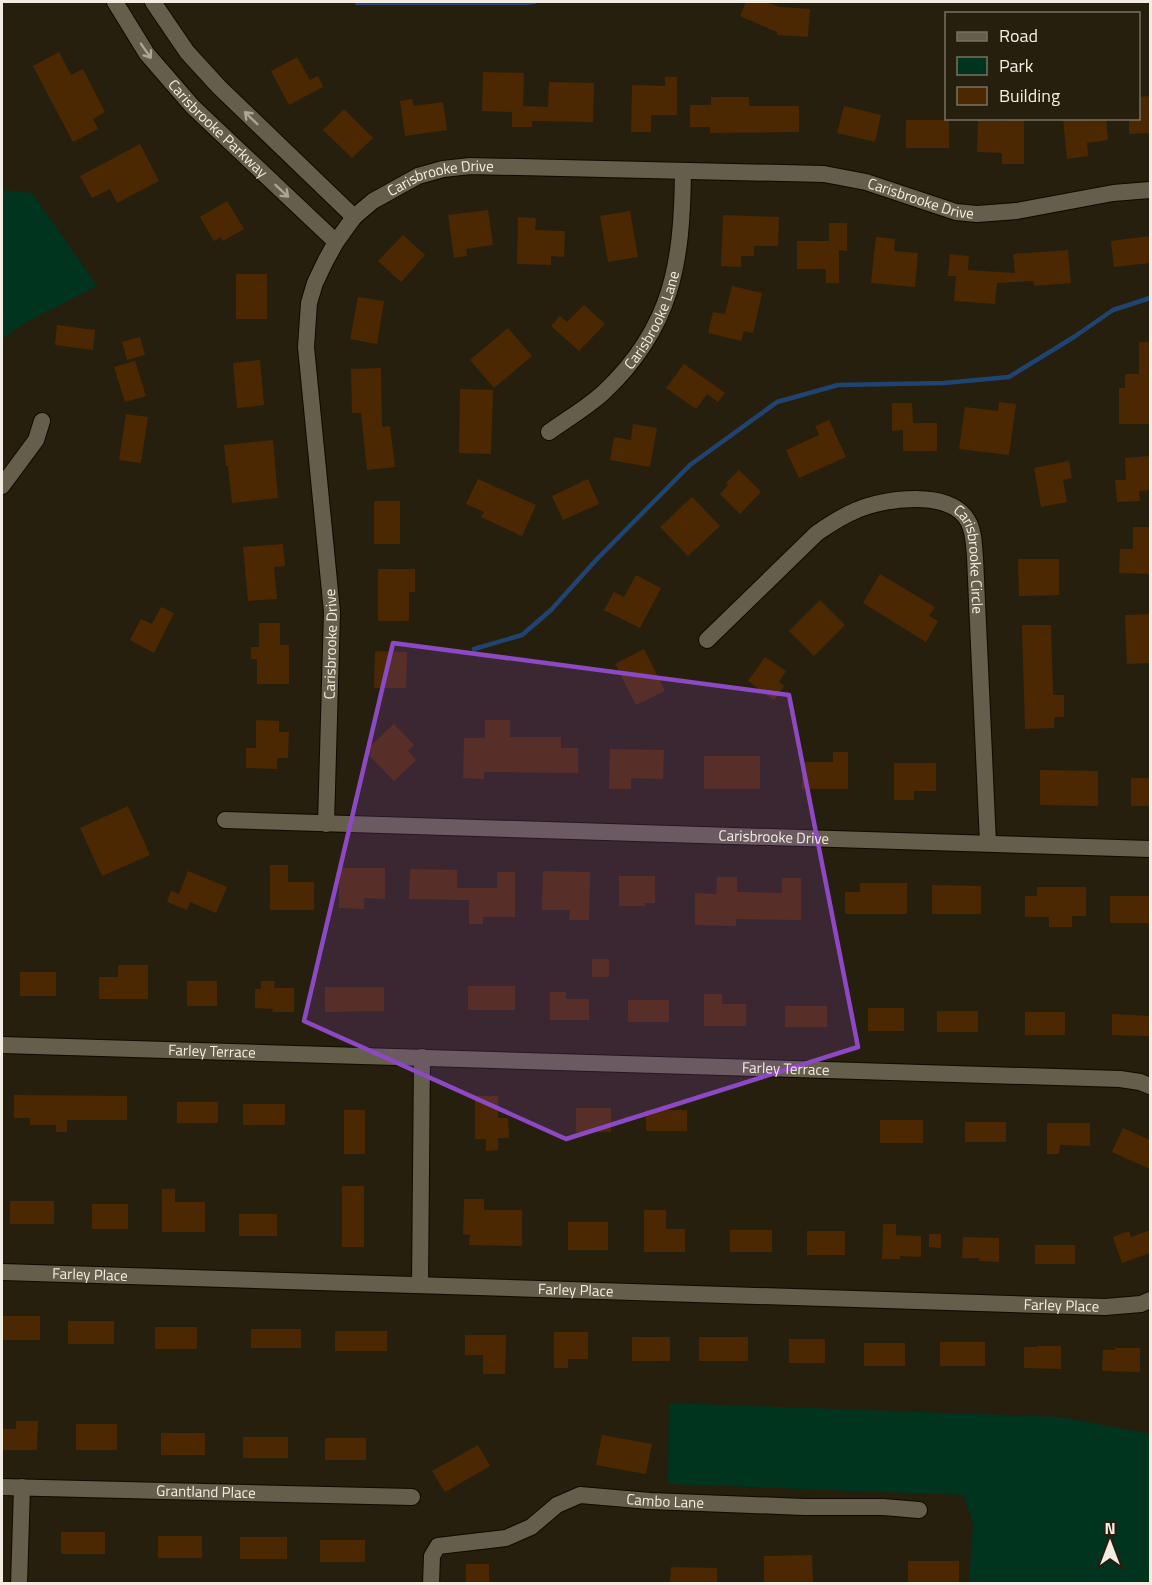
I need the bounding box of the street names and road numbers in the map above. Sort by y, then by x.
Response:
street label: Carisbrooke Parkway [163,74,273,183]
street label: Carisbrooke Drive [383,154,494,202]
street label: Carisbrooke Drive [865,171,975,225]
street label: Carisbrooke Lane [618,269,685,374]
street label: Carisbrooke Circle [949,499,990,614]
street label: Carisbrooke Drive [318,588,343,700]
street label: Carisbrooke Drive [718,823,829,850]
street label: Farley Terrace [168,1038,256,1064]
street label: Farley Terrace [741,1056,830,1081]
street label: Farley Place [52,1262,128,1287]
street label: Farley Place [538,1277,614,1302]
street label: Farley Place [1023,1292,1100,1318]
street label: Grantland Place [156,1479,256,1504]
street label: Cambo Lane [625,1487,704,1514]

